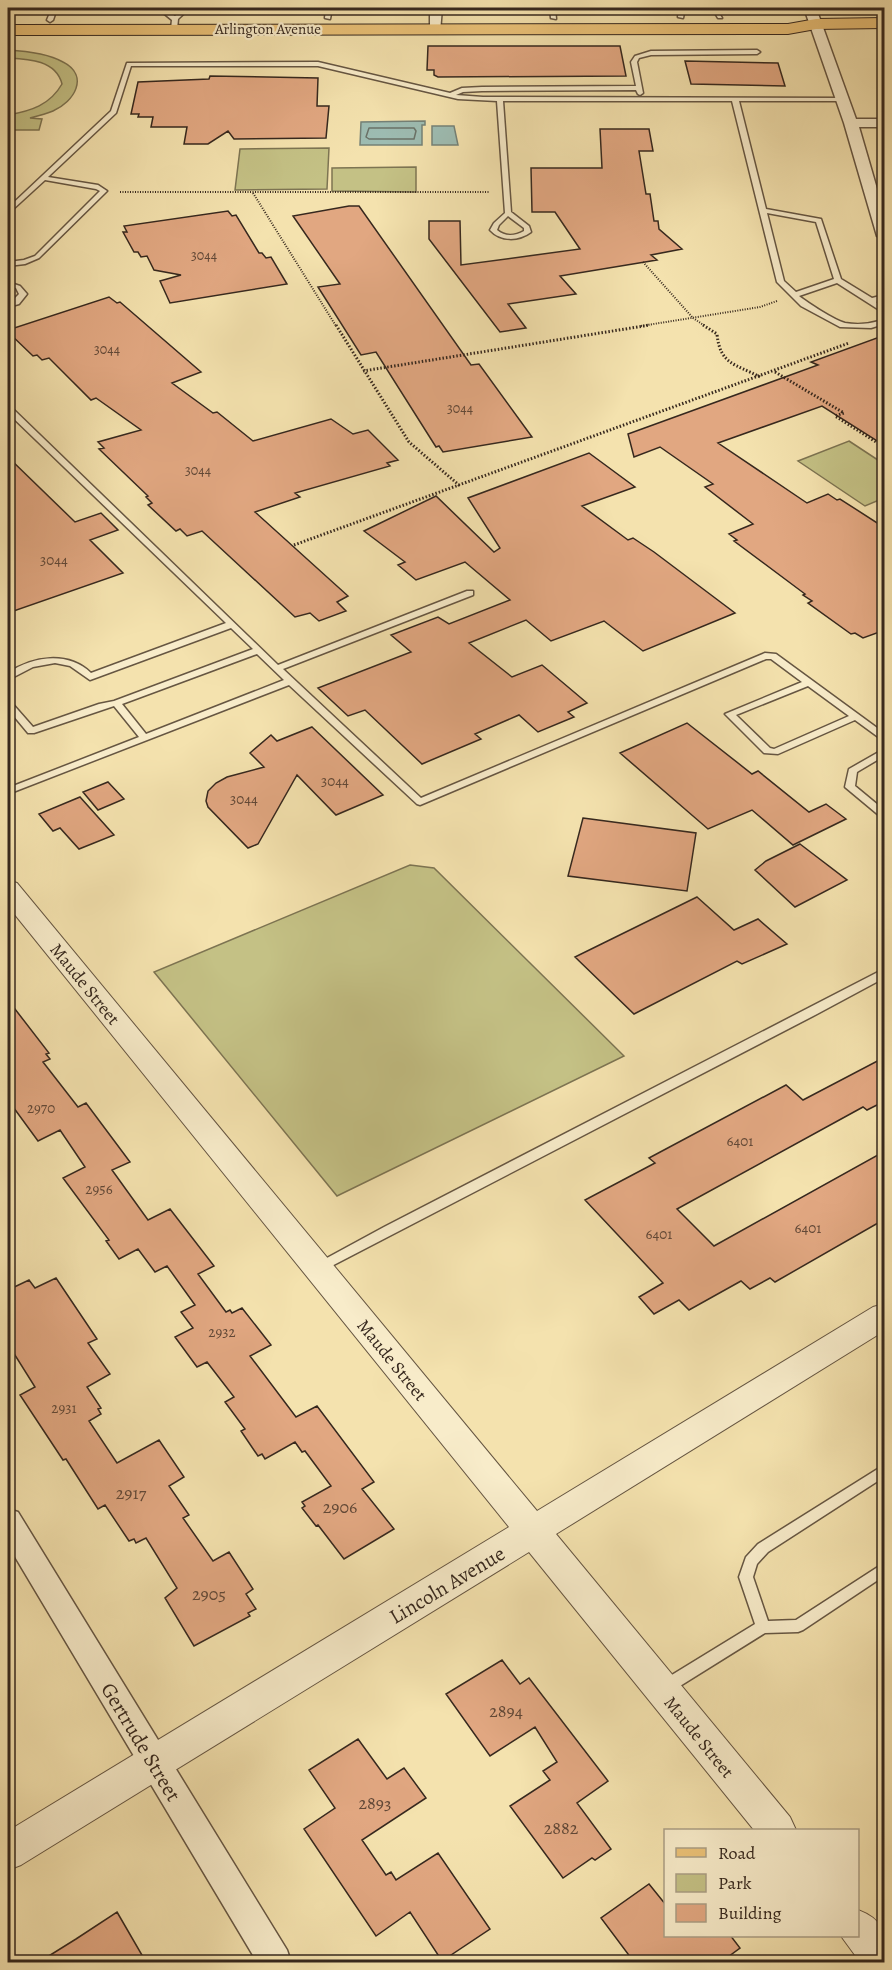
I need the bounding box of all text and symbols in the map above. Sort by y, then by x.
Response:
street label: Arlington Avenue [214,19,321,39]
house number: 3044 [191,246,217,265]
house number: 3044 [94,340,120,359]
house number: 3044 [447,399,473,418]
house number: 3044 [185,461,211,480]
house number: 3044 [40,550,68,570]
house number: 3044 [321,771,349,791]
house number: 3044 [230,789,258,809]
street label: Maude Street [45,938,125,1030]
house number: 2970 [27,1098,55,1118]
house number: 6401 [727,1131,753,1151]
house number: 2956 [85,1179,113,1199]
house number: 6401 [795,1218,821,1238]
house number: 6401 [646,1224,672,1244]
street label: Maude Street [352,1314,432,1406]
house number: 2932 [208,1322,236,1342]
house number: 2931 [51,1398,77,1418]
house number: 2917 [116,1481,147,1505]
house number: 2906 [323,1495,357,1519]
street label: Lincoln Avenue [384,1539,510,1631]
house number: 2905 [192,1582,226,1606]
street label: Gertrude Street [95,1677,188,1807]
street label: Maude Street [659,1691,739,1783]
house number: 2894 [489,1699,523,1723]
house number: 2893 [359,1791,391,1815]
house number: 2882 [544,1816,579,1840]
legend [664,1829,859,1937]
text: Road [718,1841,756,1865]
text: Park [718,1871,752,1895]
text: Building [718,1901,782,1925]

